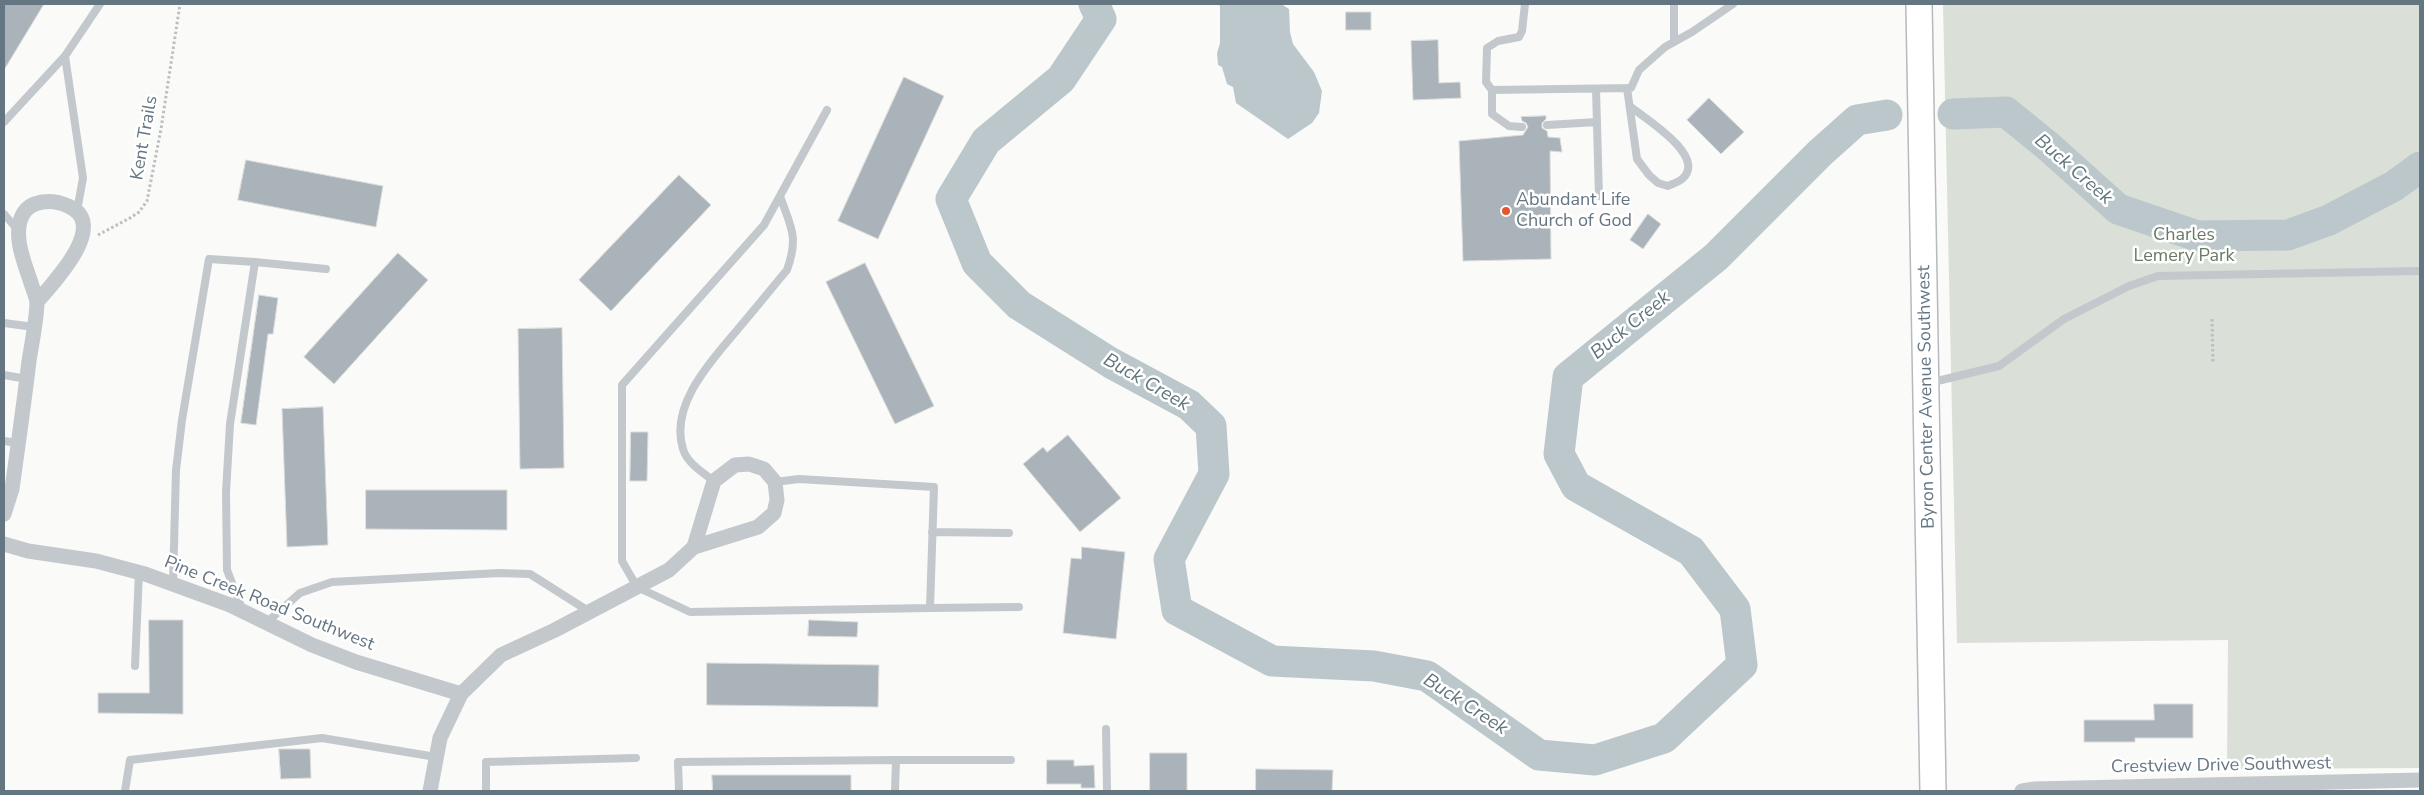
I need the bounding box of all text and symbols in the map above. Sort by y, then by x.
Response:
street label: Kent Trails [127,94,163,182]
water label: Buck Creek [2029,130,2117,210]
place label: Abundant Life Church of God [1516,190,1632,232]
marker: Abundant Life Church of God [1500,205,1512,217]
park label: Charles Lemery Park [2133,225,2235,268]
street label: Byron Center Avenue Southwest [1914,265,1940,529]
water label: Buck Creek [1587,287,1675,365]
water label: Buck Creek [1099,349,1193,417]
street label: Pine Creek Road Southwest [161,552,377,656]
water label: Buck Creek [1419,669,1511,741]
street label: Crestview Drive Southwest [2111,753,2331,779]

